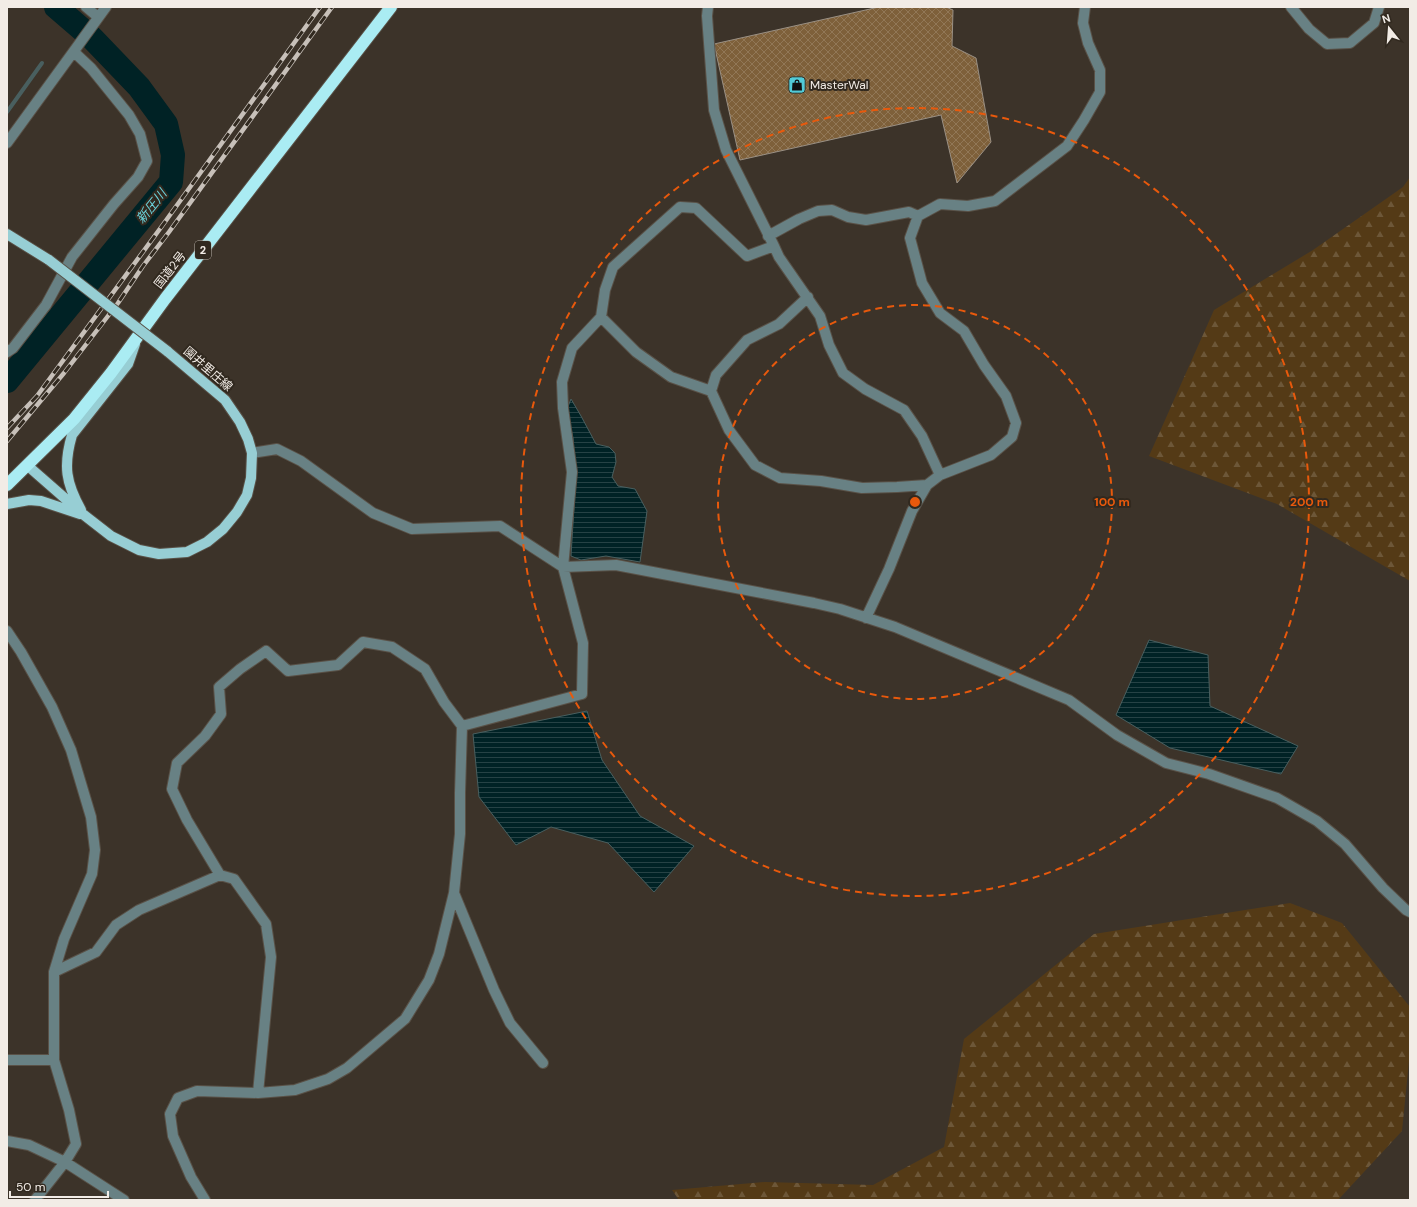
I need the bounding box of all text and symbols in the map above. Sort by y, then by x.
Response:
north arrow [1369,8,1409,48]
text: N [1380,11,1392,26]
shop icon: MasterWal [787,75,807,95]
place label: MasterWal [810,77,868,93]
water label: 新圧川 [133,184,172,227]
road number: 2 [195,241,211,259]
street label: 国道2号 [150,248,190,292]
street label: 園井里庄線 [180,343,236,395]
text: 100 m [1094,494,1130,510]
text: 200 m [1290,494,1328,510]
centre of rings [908,495,922,509]
scale bar [10,1173,108,1199]
text: 50 m [16,1179,45,1195]

